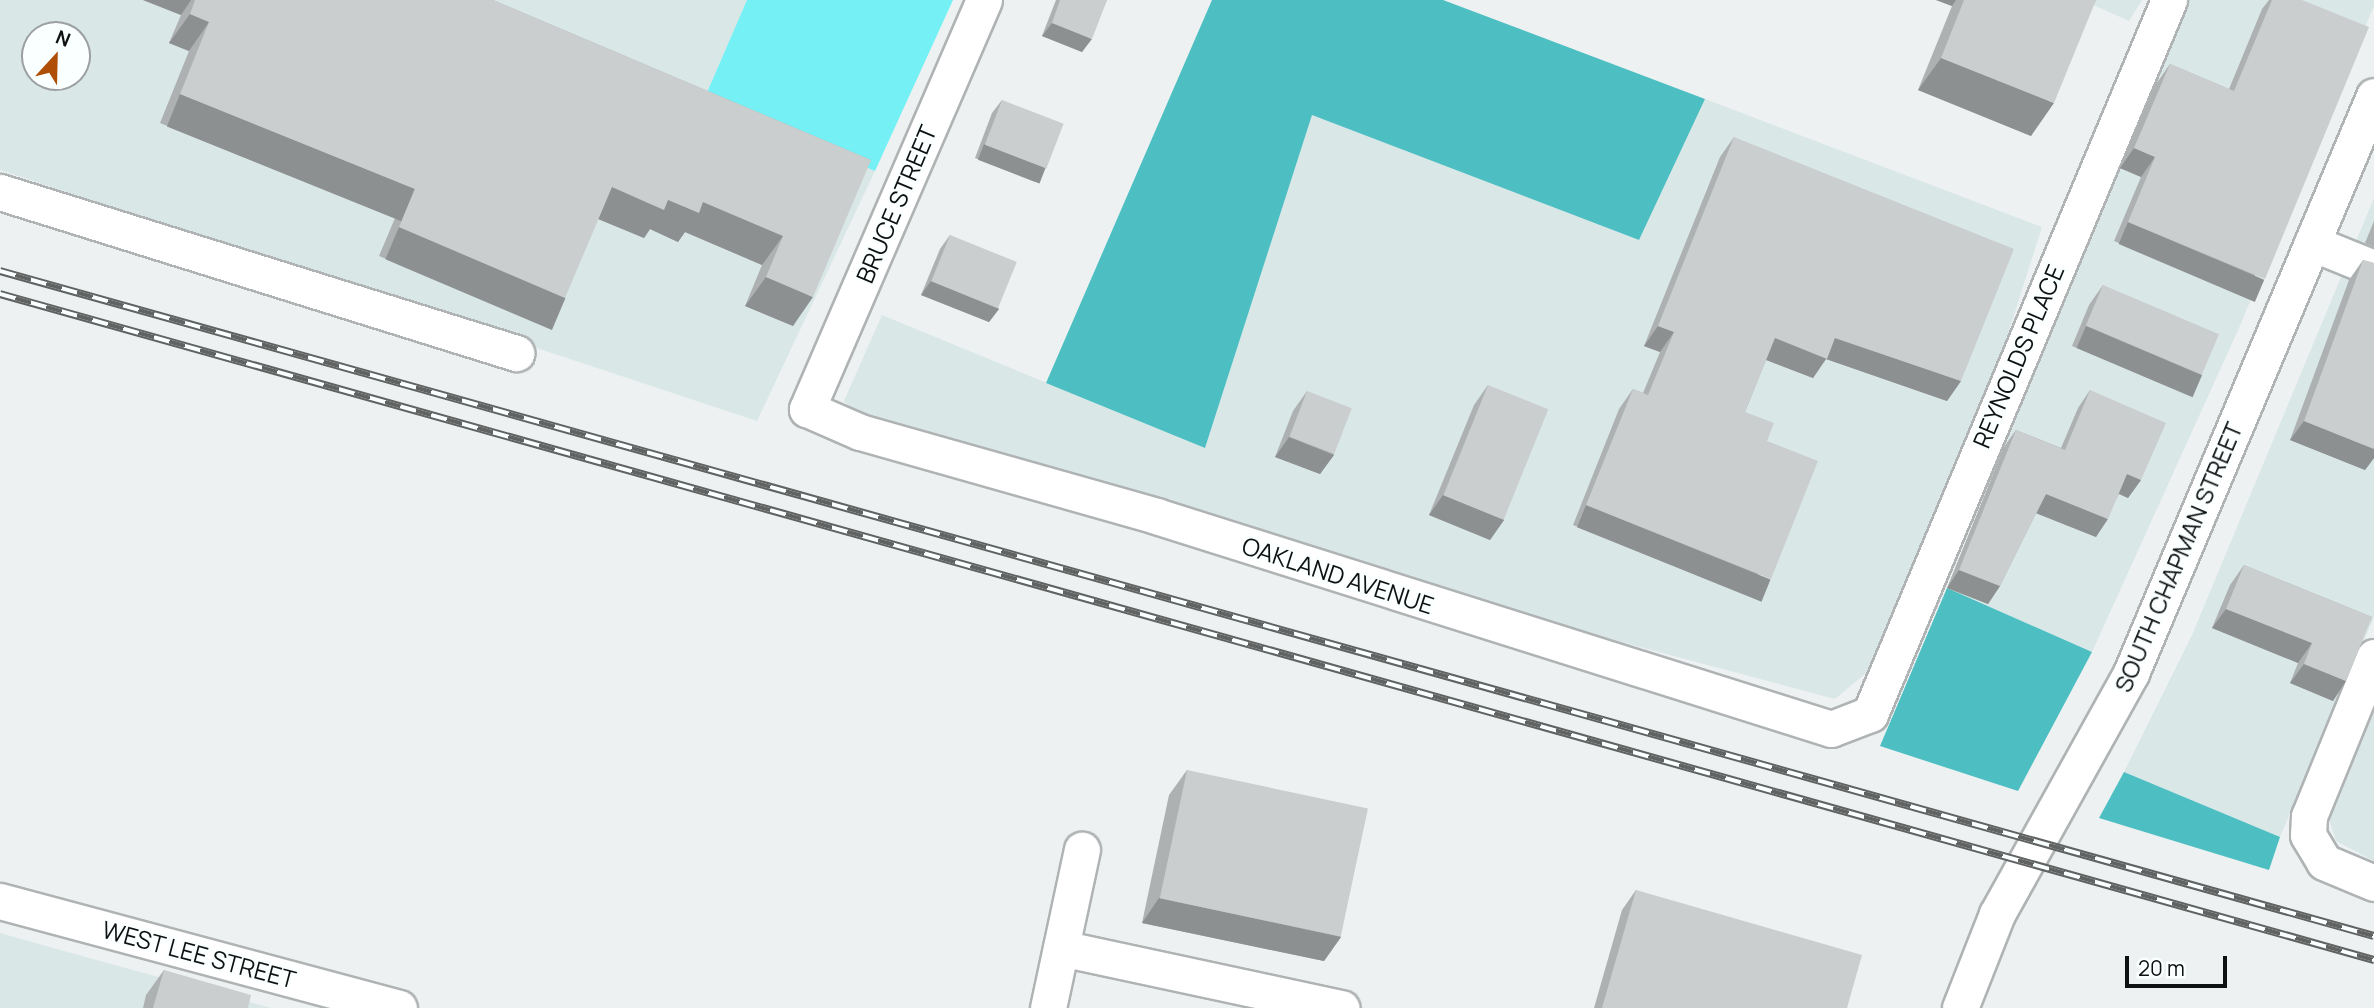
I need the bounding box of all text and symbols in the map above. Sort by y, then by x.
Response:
north arrow [21,21,91,91]
text: N [52,24,74,53]
street label: BRUCE STREET [850,121,942,287]
street label: REYNOLDS PLACE [1966,260,2070,452]
street label: SOUTH CHAPMAN STREET [2108,418,2248,696]
street label: OAKLAND AVENUE [1239,530,1437,620]
street label: WEST LEE STREET [99,914,299,994]
scale bar [2129,942,2230,986]
text: 20 m [2138,954,2185,982]

